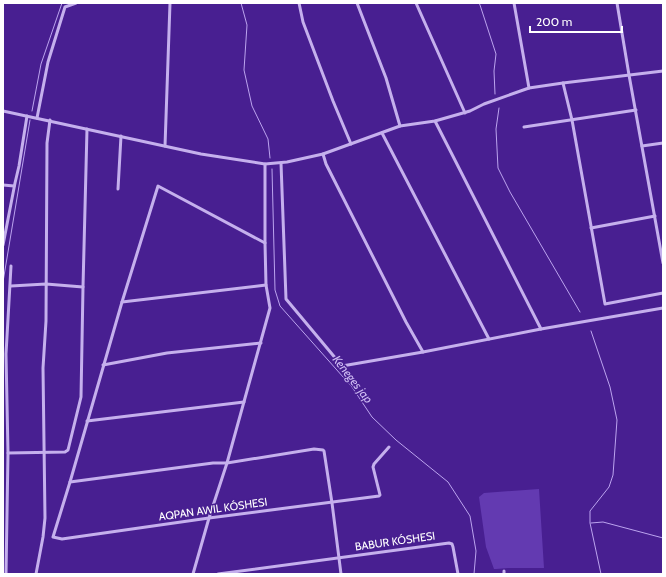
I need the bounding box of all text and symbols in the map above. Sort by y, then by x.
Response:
scale bar [530,8,622,34]
text: 200 m [536,14,572,29]
water label: Keneges jap [330,352,376,406]
street label: AQPAN AWIL KÓSHESI [158,494,268,524]
street label: BABUR KÓSHESI [354,528,436,554]

